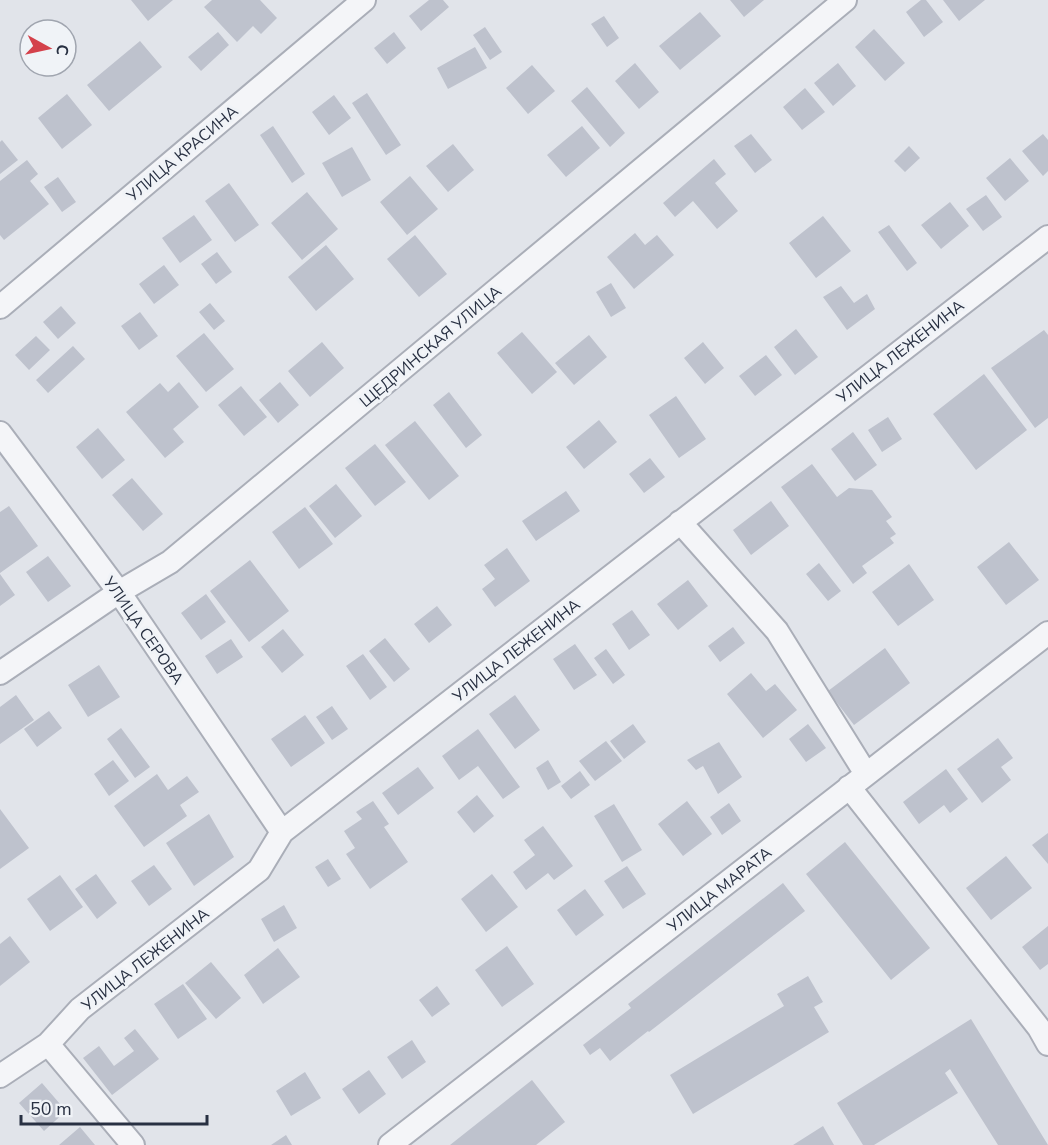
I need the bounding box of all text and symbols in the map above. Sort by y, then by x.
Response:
north arrow [18,18,78,78]
text: С [50,43,74,57]
street label: УЛИЦА КРАСИНА [121,100,243,208]
street label: ЩЕДРИНСКАЯ УЛИЦА [355,281,506,413]
street label: УЛИЦА ЛЕЖЕНИНА [831,295,969,409]
street label: УЛИЦА СЕРОВА [97,571,189,689]
street label: УЛИЦА ЛЕЖЕНИНА [447,594,585,708]
street label: УЛИЦА МАРАТА [662,842,777,938]
street label: УЛИЦА ЛЕЖЕНИНА [76,903,214,1017]
scale bar [21,1088,207,1126]
text: 50 m [30,1097,72,1121]

